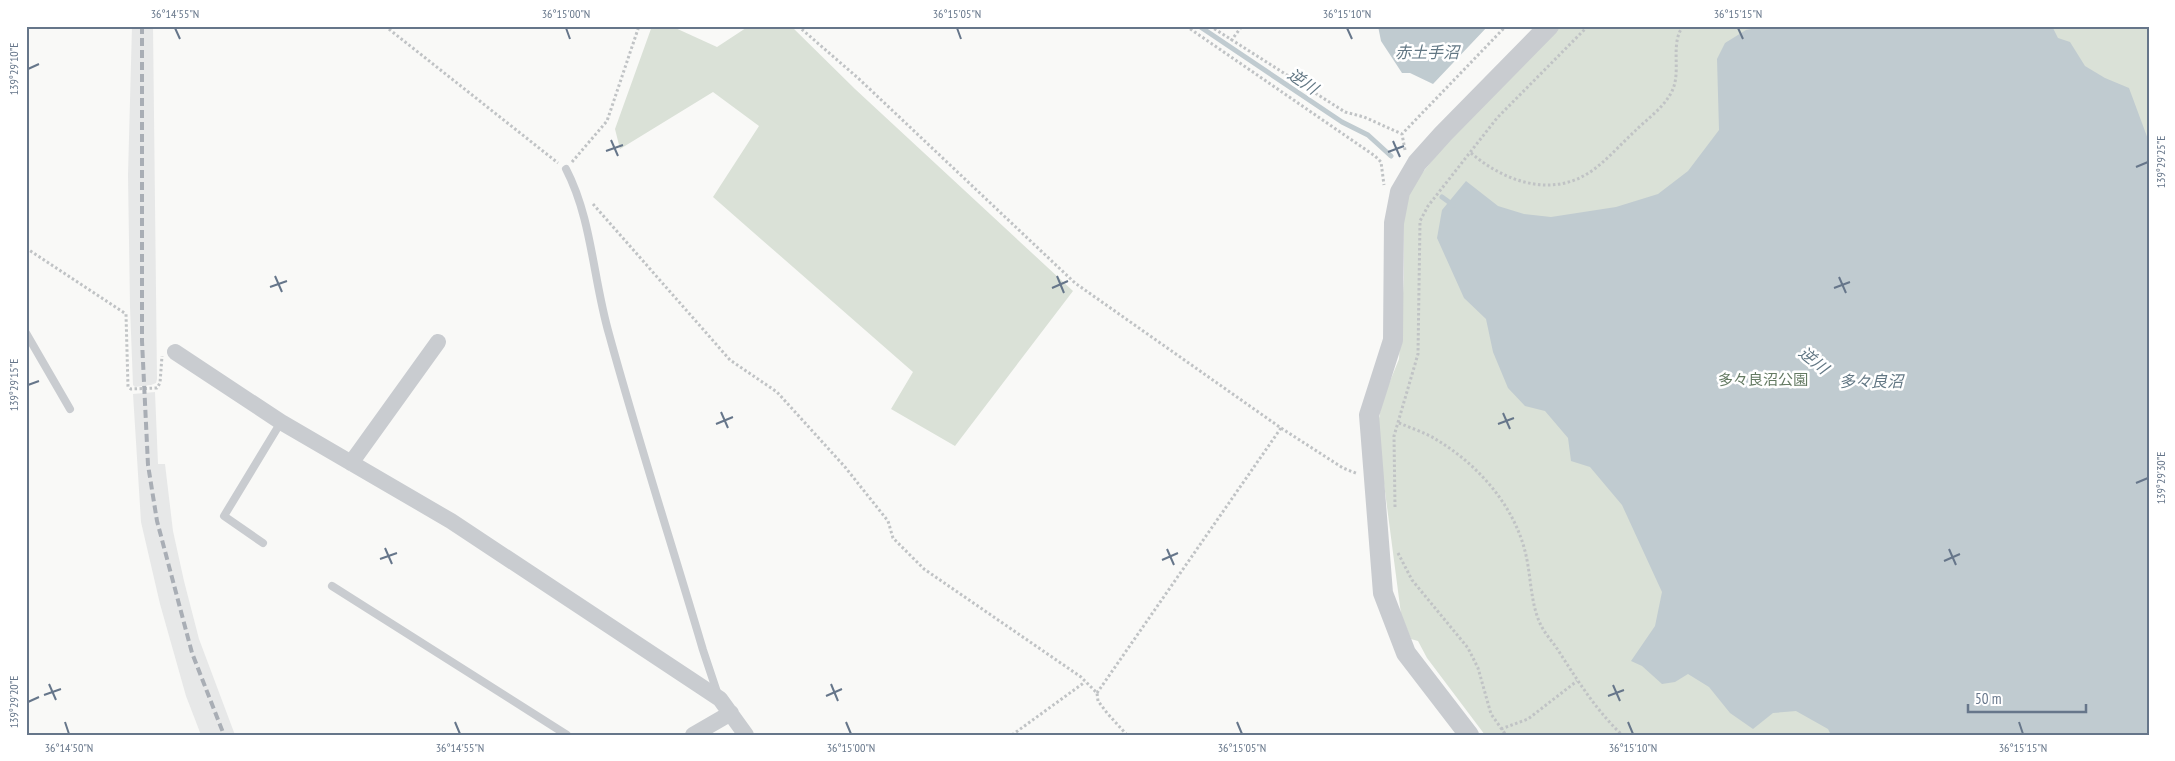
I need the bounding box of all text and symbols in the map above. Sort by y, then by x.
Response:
text: 36°14'55"N [151,6,199,21]
text: 36°15'00"N [542,6,590,21]
text: 36°15'05"N [933,6,981,21]
text: 36°15'10"N [1323,6,1371,21]
text: 36°15'15"N [1714,6,1762,21]
water label: 赤土手沼 [1395,42,1461,62]
text: 139°29'10"E [6,43,21,95]
water label: 逆川 [1284,64,1324,99]
text: 139°29'25"E [2153,136,2168,188]
water label: 逆川 [1795,342,1834,379]
text: 139°29'15"E [6,359,21,411]
park label: 多々良沼公園 [1718,370,1808,389]
water label: 多々良沼 [1839,371,1905,391]
text: 139°29'30"E [2153,452,2168,504]
text: 139°29'20"E [6,676,21,728]
scale bar [1968,681,2085,713]
text: 50 m [1975,689,2001,708]
text: 36°14'50"N [45,740,93,755]
text: 36°14'55"N [436,740,484,755]
text: 36°15'00"N [827,740,875,755]
text: 36°15'05"N [1218,740,1266,755]
text: 36°15'10"N [1609,740,1657,755]
text: 36°15'15"N [1999,740,2047,755]

